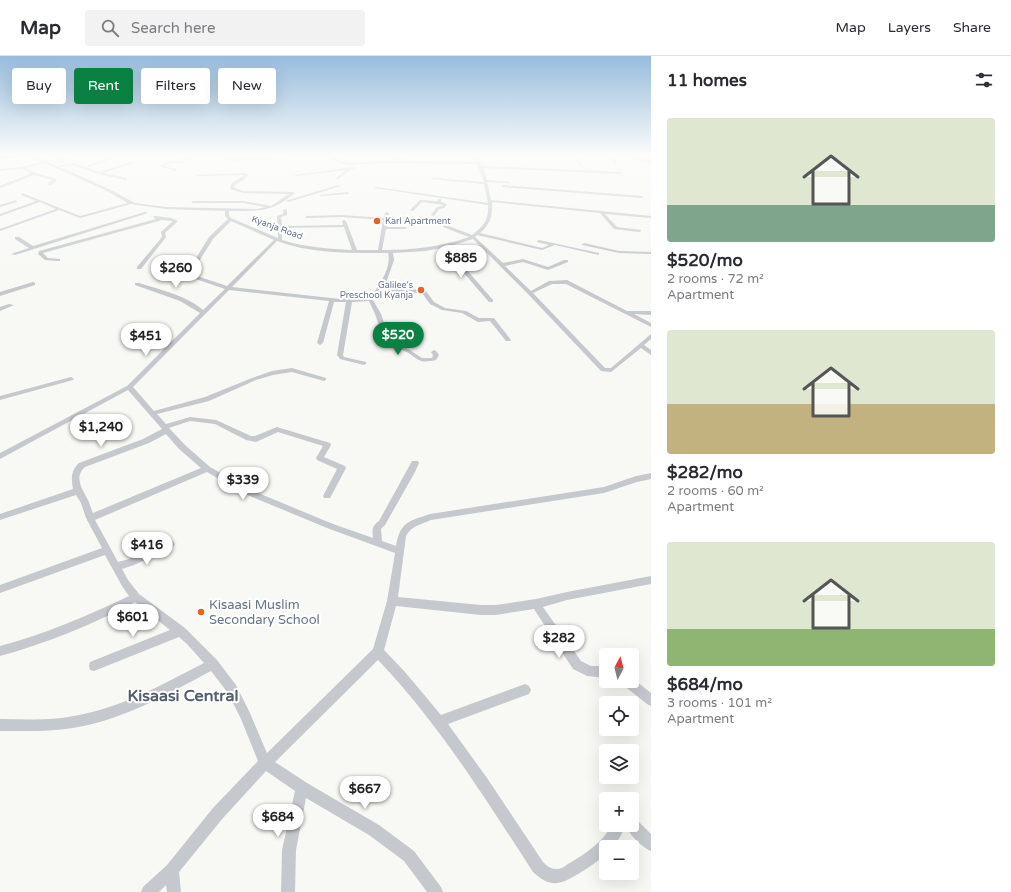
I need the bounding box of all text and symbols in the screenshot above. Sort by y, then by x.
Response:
search box [85,10,365,46]
text: Map [20,17,61,39]
icon: search [99,17,121,39]
text: Search here [131,19,215,37]
text: Map [836,19,866,36]
text: Layers [888,19,931,36]
text: Share [953,19,991,36]
chip: Buy [12,68,66,104]
chip: Rent [74,68,133,104]
chip: Filters [141,68,210,104]
chip: New [218,68,276,104]
icon: filters [973,69,995,91]
text: 11 homes [667,70,747,91]
icon: home [795,144,867,216]
street label: Kyanja Road [250,214,304,242]
marker: Karl Apartment [372,216,382,226]
place label: Karl Apartment [385,216,451,227]
pin: $885 [437,245,485,279]
text: $885 [445,250,477,266]
text: $520/mo [667,250,743,271]
pin: $260 [152,255,200,289]
text: $260 [160,260,192,276]
text: 2 rooms · 72 m² [667,271,764,287]
place label: Galilee's Preschool Kyanja [340,280,413,301]
marker: Galilee's Preschool Kyanja [416,285,426,295]
text: Apartment [667,287,734,303]
pin: $520 [374,322,422,356]
pin: $451 [122,323,170,357]
text: $520 [382,327,414,343]
text: $451 [130,328,162,344]
icon: home [795,356,867,428]
pin: $1,240 [68,414,134,448]
text: $1,240 [79,419,123,435]
text: $282/mo [667,462,743,483]
pin: $339 [219,467,267,501]
text: $339 [227,472,259,488]
text: 2 rooms · 60 m² [667,483,764,499]
text: Apartment [667,499,734,515]
pin: $416 [123,532,171,566]
text: $416 [131,537,163,553]
icon: home [795,568,867,640]
place label: Kisaasi Muslim Secondary School [209,597,320,628]
pin: $601 [109,604,157,638]
marker: Kisaasi Muslim Secondary School [196,607,206,617]
text: $601 [117,609,149,625]
pin: $282 [535,625,583,659]
text: $282 [543,630,575,646]
north arrow [599,648,639,688]
map controls [599,648,639,880]
text: $684/mo [667,674,743,695]
district label: Kisaasi Central [128,686,238,706]
text: 3 rooms · 101 m² [667,695,772,711]
button: locate [599,696,639,736]
text: Apartment [667,711,734,727]
button: layers [599,744,639,784]
pin: $667 [341,776,389,810]
text: $667 [349,781,381,797]
button: + [599,792,639,832]
pin: $684 [254,804,302,838]
text: $684 [262,809,294,825]
button: − [599,840,639,880]

